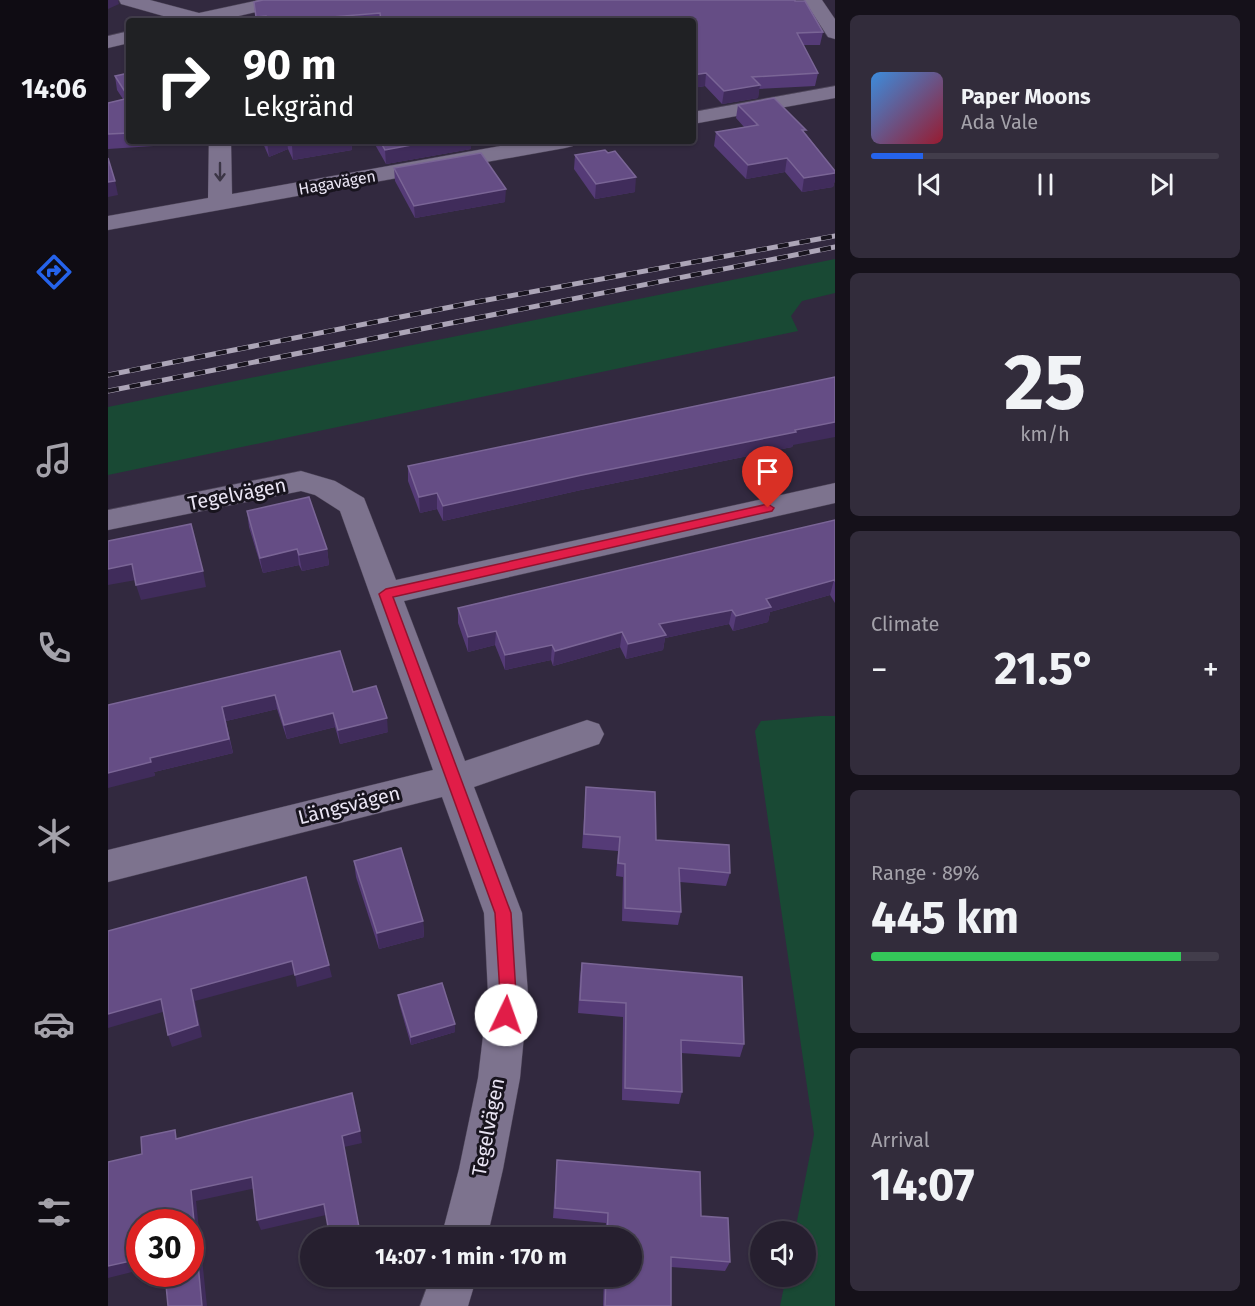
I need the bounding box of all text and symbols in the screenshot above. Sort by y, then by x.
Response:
text: 90 m [243,40,337,90]
icon: right [144,42,222,120]
text: 14:06 [21,73,87,105]
text: Paper Moons [961,83,1091,110]
text: Lekgränd [243,91,354,123]
text: Ada Vale [961,110,1038,134]
one-way arrow [214,162,226,182]
street label: Hagavägen [297,166,377,199]
icon: previous [913,168,946,201]
icon: pause [1029,168,1062,201]
icon: next [1145,168,1178,201]
icon: directions [33,251,75,293]
text: 25 [1004,336,1086,430]
text: km/h [1020,422,1070,446]
icon: music [33,439,75,481]
pin [742,446,793,508]
icon: arrive [751,455,784,488]
street label: Tegelvägen [186,473,288,515]
text: Climate [871,612,939,636]
icon: phone [33,627,75,669]
text: 21.5° [994,642,1096,696]
text: − [871,650,888,690]
text: + [1203,650,1219,690]
street label: Längsvägen [295,781,403,829]
icon: climate [33,815,75,857]
text: Range · 89% [871,861,980,885]
text: 445 km [871,891,1019,945]
position arrow [474,983,538,1047]
icon: car [33,1003,75,1045]
street label: Tegelvägen [467,1076,509,1178]
text: Arrival [871,1128,930,1152]
text: 14:07 [871,1158,975,1212]
icon: filters [33,1191,75,1233]
speed limit sign: 30 [126,1209,204,1287]
map controls [750,1221,816,1287]
button: sound [750,1221,816,1287]
text: 14:07 · 1 min · 170 m [375,1243,567,1270]

